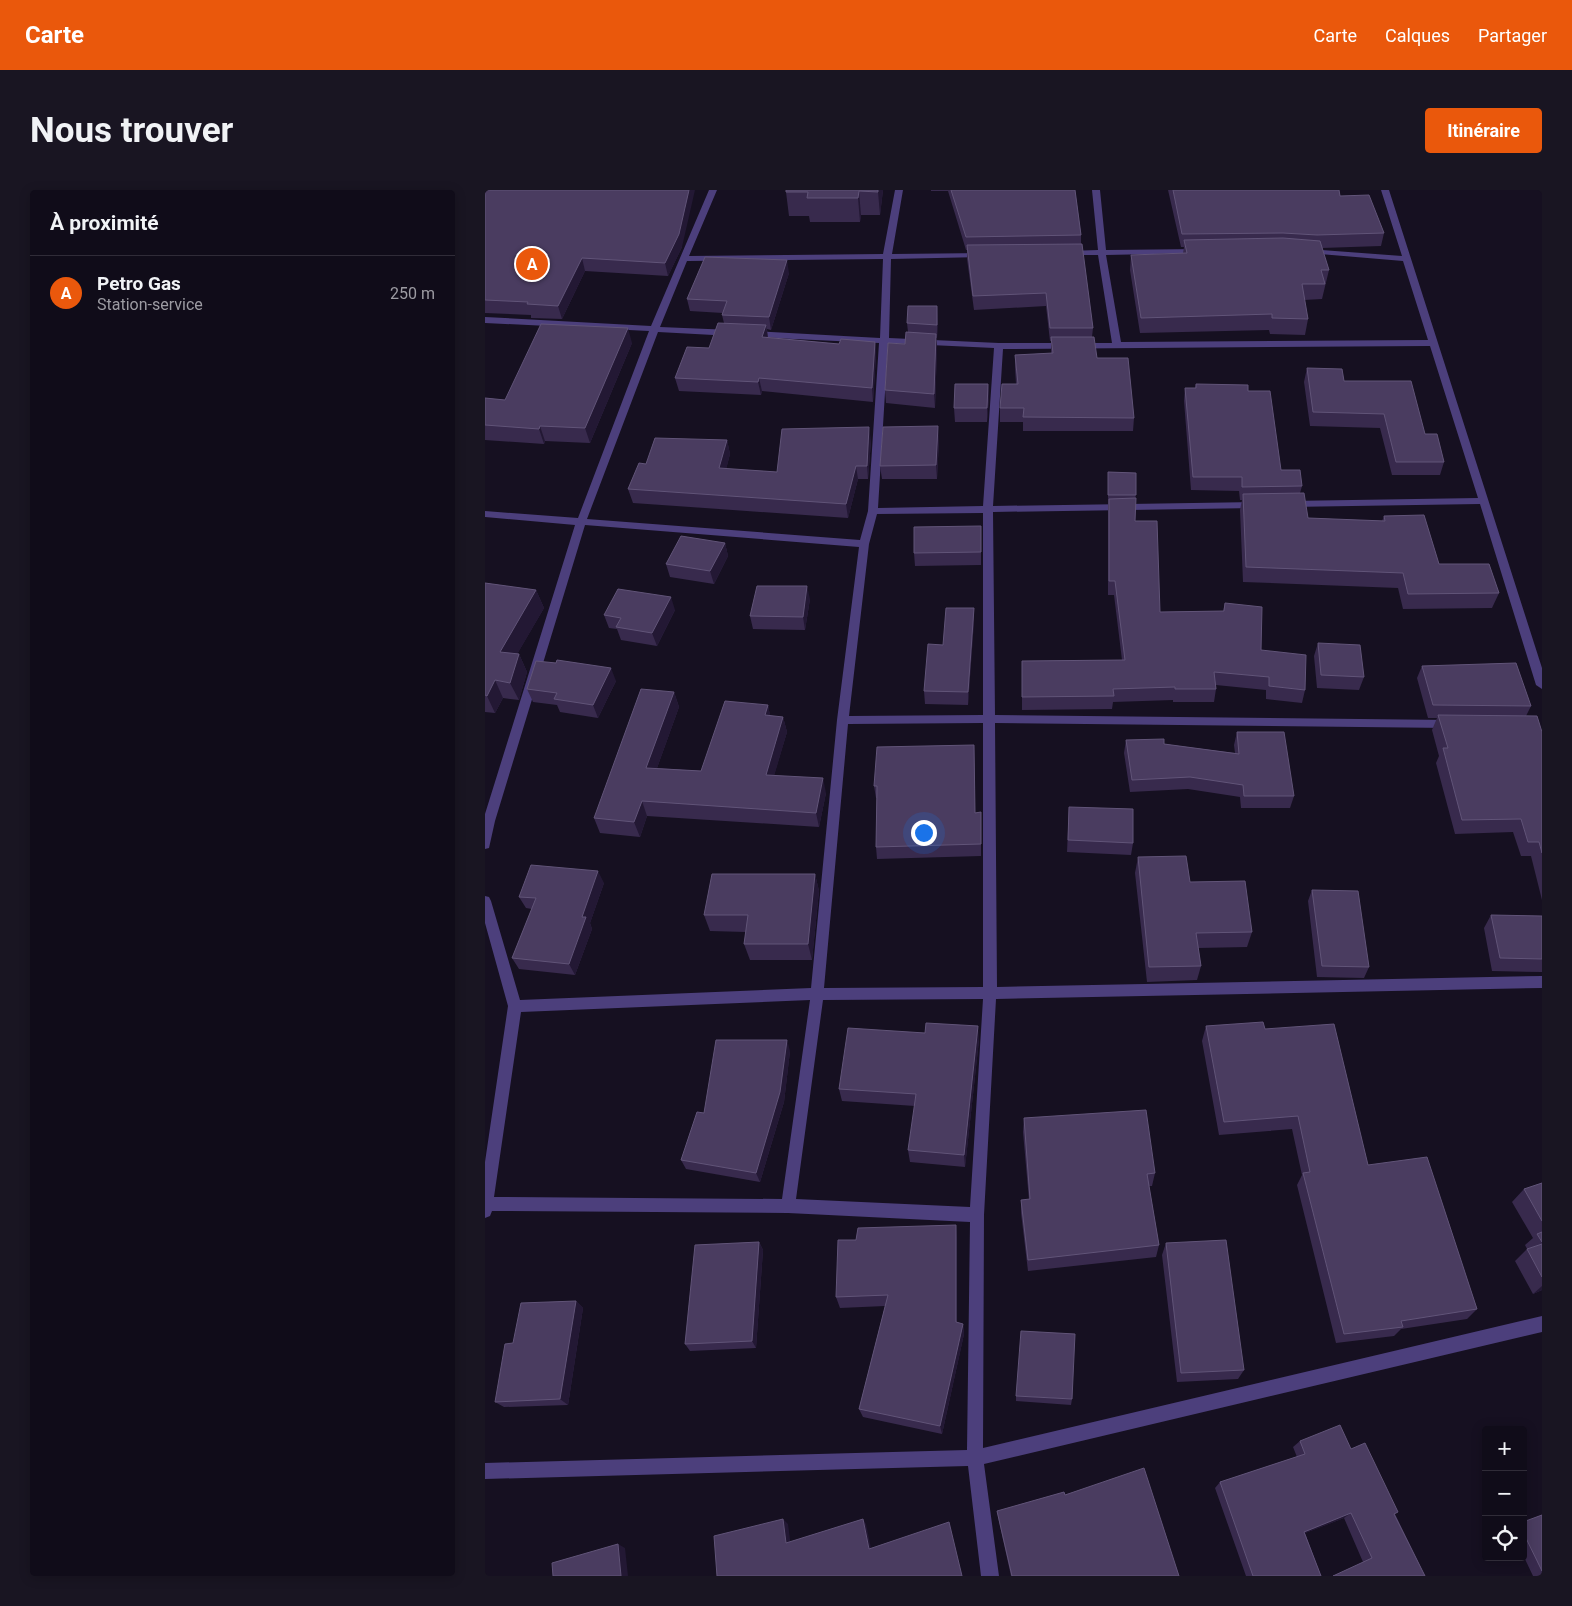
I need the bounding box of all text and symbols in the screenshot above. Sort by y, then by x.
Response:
text: Carte [25,21,84,49]
text: Carte [1314,25,1357,46]
text: Calques [1385,25,1450,46]
text: Partager [1478,25,1547,46]
button: Itinéraire [1425,108,1542,153]
text: Nous trouver [30,110,233,151]
text: À proximité [50,211,159,235]
pin: A [516,245,548,283]
text: Petro Gas [97,272,181,295]
text: A [61,284,71,303]
text: 250 m [390,284,435,303]
text: Station-service [97,295,203,314]
your location [911,820,937,846]
map controls [1482,1426,1527,1561]
button: + [1482,1426,1527,1471]
button: − [1482,1471,1527,1516]
button: locate [1482,1516,1527,1561]

